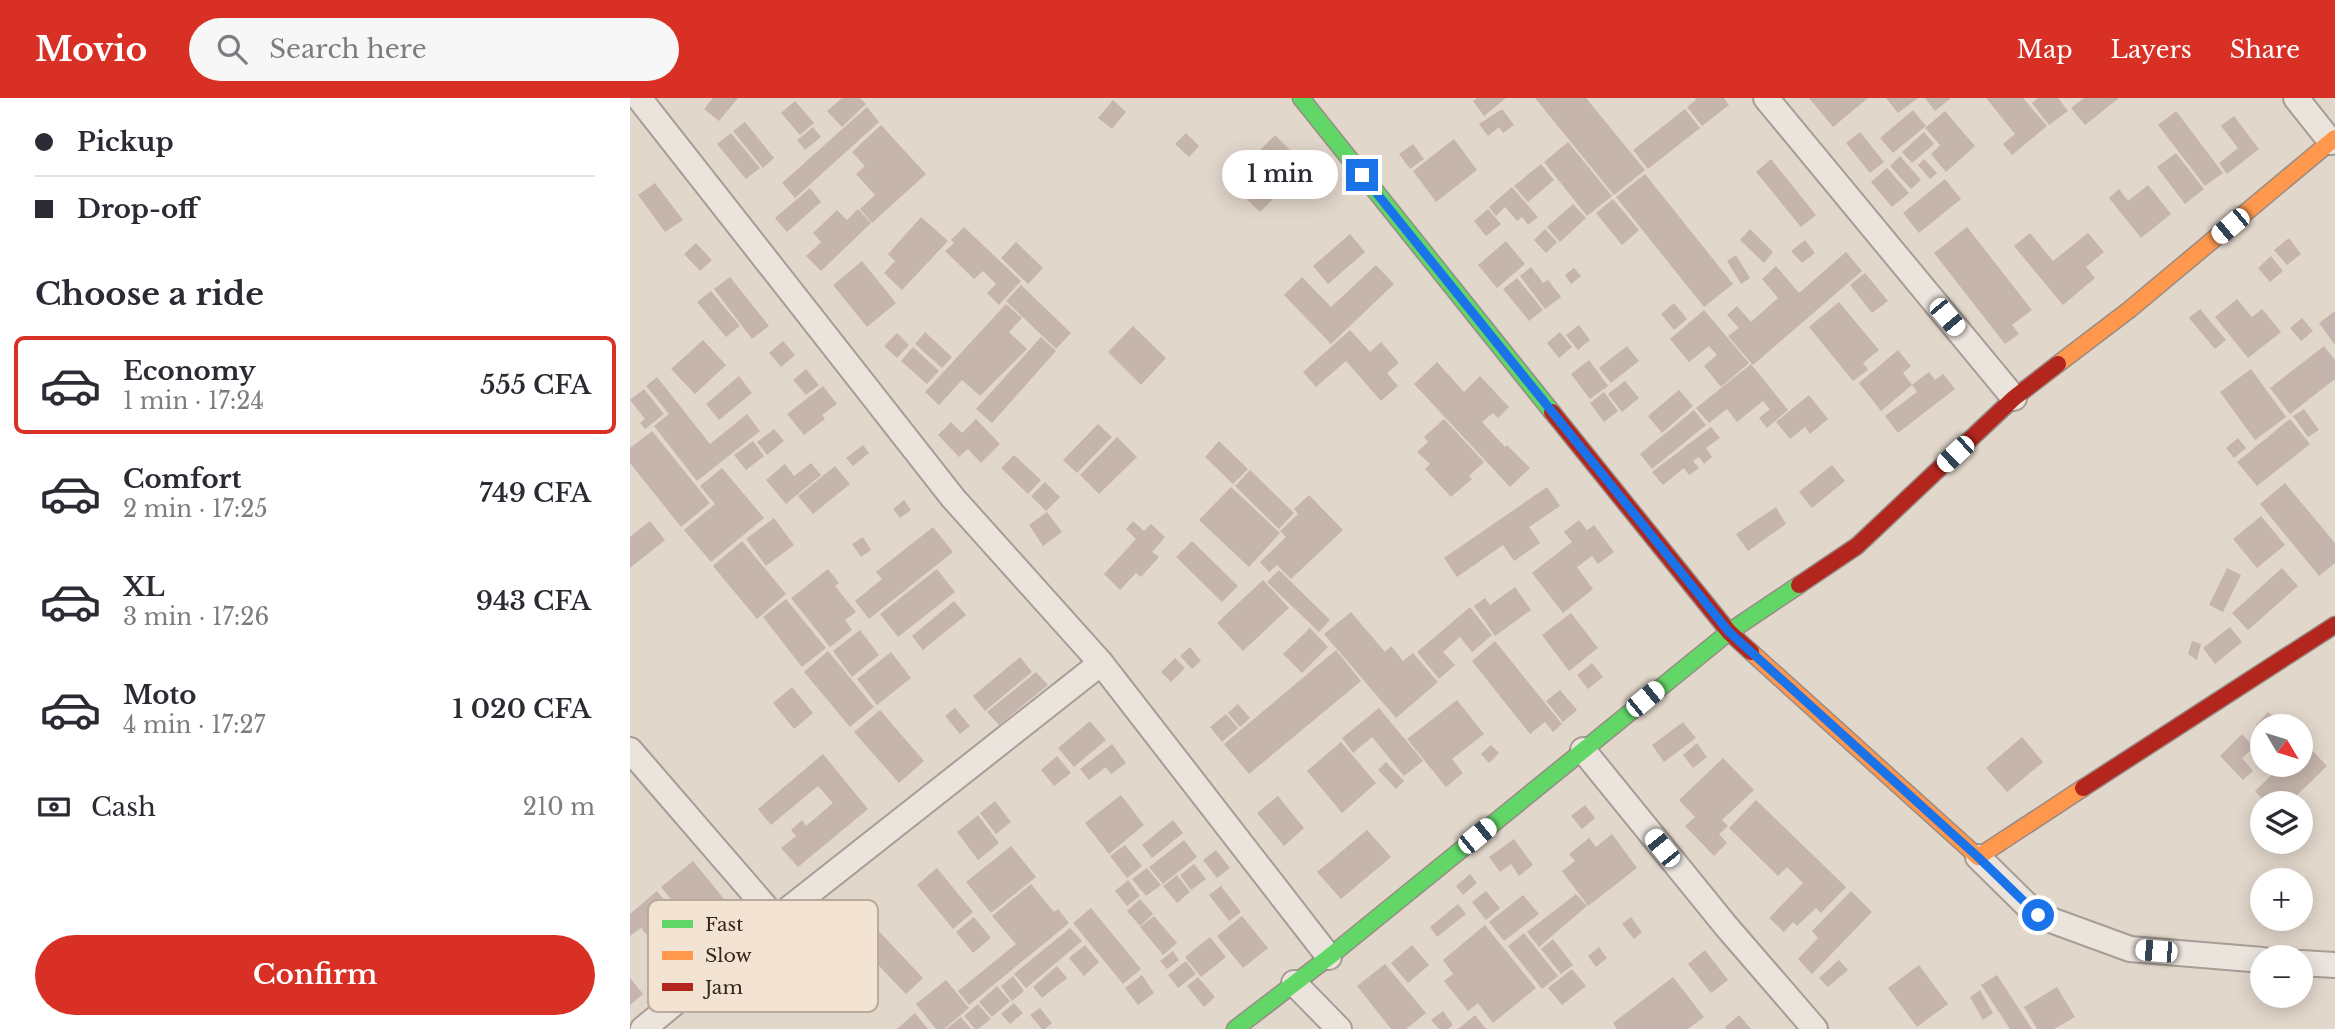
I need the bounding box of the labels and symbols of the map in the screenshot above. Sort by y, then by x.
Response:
callout: 1 min [1222,150,1338,200]
route end [1346,159,1378,191]
car [2208,204,2253,248]
car [1926,294,1969,340]
car [1933,432,1978,476]
car [1623,678,1668,720]
north arrow [2250,714,2314,777]
car [1455,815,1500,857]
car [1641,825,1684,871]
route start [2022,899,2054,931]
legend [648,900,878,1012]
text: Fast [705,913,744,936]
car [2135,939,2178,963]
text: Slow [705,944,752,967]
text: Jam [702,976,743,999]

